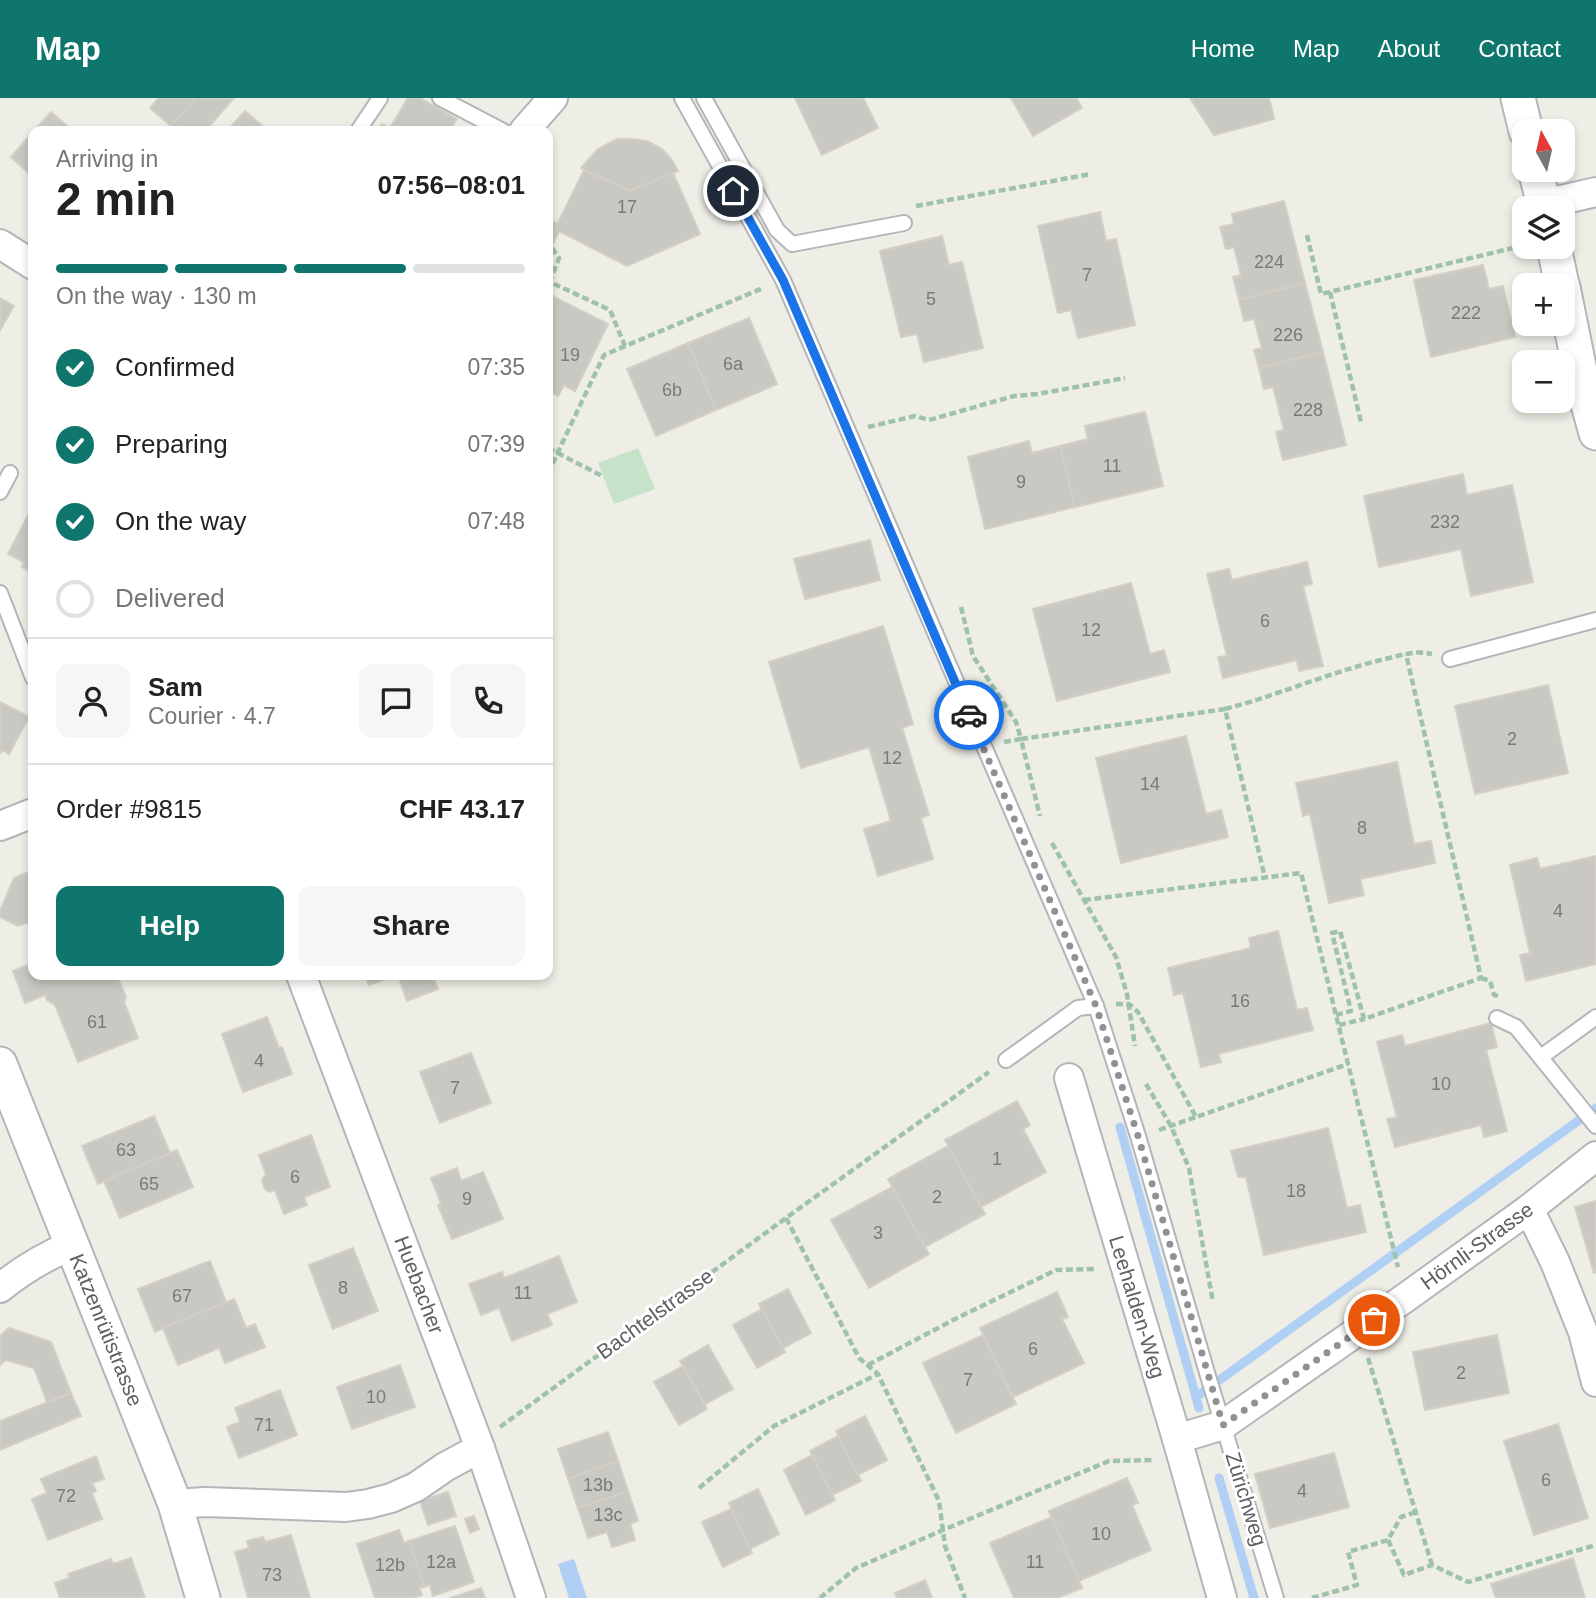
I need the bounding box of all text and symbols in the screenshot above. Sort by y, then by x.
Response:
text: Map [35,30,101,67]
text: Home [1191,35,1255,62]
text: Map [1293,35,1340,62]
text: About [1378,35,1440,62]
text: Contact [1478,35,1561,62]
north arrow [1512,119,1575,182]
map controls [1512,119,1575,413]
text: Arriving in [56,146,158,172]
pin [703,161,763,221]
text: 07:56–08:01 [378,170,525,200]
icon: home [714,172,752,210]
text: 2 min [56,173,176,225]
button: layers [1512,196,1575,259]
house number: 17 [617,197,637,217]
house number: 224 [1254,252,1284,272]
house number: 7 [1082,265,1092,285]
button: + [1512,273,1575,336]
text: On the way · 130 m [56,283,257,309]
house number: 5 [926,289,936,309]
house number: 222 [1451,303,1481,323]
house number: 226 [1273,325,1303,345]
house number: 19 [560,345,580,365]
icon: check [56,349,94,387]
button: − [1512,350,1575,413]
text: Confirmed [115,352,235,382]
text: 07:35 [467,354,525,380]
house number: 6a [723,354,744,374]
house number: 6b [662,380,682,400]
house number: 228 [1293,400,1323,420]
icon: check [56,426,94,464]
text: Preparing [115,429,228,459]
text: 07:39 [467,431,525,457]
house number: 11 [1103,456,1121,476]
house number: 9 [1016,472,1026,492]
icon: check [56,503,94,541]
text: On the way [115,506,247,536]
text: 07:48 [467,508,525,534]
house number: 232 [1430,512,1460,532]
text: Delivered [115,583,225,613]
house number: 6 [1260,611,1270,631]
house number: 12 [1081,620,1101,640]
button: person [56,664,130,738]
button: chat [359,664,433,738]
button: phone [451,664,525,738]
text: Sam [148,672,203,702]
courier [934,680,1004,750]
icon: car [950,696,988,734]
text: Courier · 4.7 [148,703,276,729]
house number: 2 [1507,729,1517,749]
house number: 12 [882,748,902,768]
house number: 14 [1140,774,1160,794]
text: Order #9815 [56,794,202,824]
text: CHF 43.17 [399,794,525,824]
house number: 8 [1357,818,1367,838]
button: Help [56,886,284,966]
button: Share [298,886,525,966]
house number: 4 [1553,901,1563,921]
house number: 16 [1230,991,1250,1011]
house number: 61 [87,1012,107,1032]
house number: 4 [254,1051,264,1071]
house number: 10 [1431,1074,1451,1094]
house number: 7 [450,1078,460,1098]
house number: 63 [116,1140,136,1160]
house number: 1 [992,1149,1002,1169]
house number: 6 [290,1167,300,1187]
house number: 65 [139,1174,159,1194]
house number: 18 [1286,1181,1306,1201]
house number: 2 [932,1187,942,1207]
house number: 9 [462,1189,472,1209]
street label: Hörnli-Strasse [1416,1197,1537,1294]
house number: 3 [873,1223,883,1243]
street label: Huebacher [390,1233,449,1337]
street label: Leehalden-Weg [1105,1233,1170,1381]
street label: Katzenrütistrasse [65,1250,148,1409]
street label: Bachtelstrasse [592,1264,717,1363]
house number: 8 [338,1278,348,1298]
house number: 11 [514,1283,532,1303]
house number: 67 [172,1286,192,1306]
pin [1344,1290,1404,1350]
icon: bag [1355,1301,1393,1339]
house number: 6 [1028,1339,1038,1359]
house number: 2 [1456,1363,1466,1383]
house number: 7 [963,1370,973,1390]
house number: 10 [366,1387,386,1407]
house number: 71 [254,1415,274,1435]
street label: Zürichweg [1221,1449,1272,1549]
house number: 6 [1541,1470,1551,1490]
house number: 13b [583,1475,613,1495]
house number: 4 [1297,1481,1307,1501]
house number: 72 [56,1486,76,1506]
house number: 13c [593,1505,623,1525]
house number: 10 [1091,1524,1111,1544]
house number: 12a [426,1552,457,1572]
house number: 11 [1026,1552,1044,1572]
house number: 12b [375,1555,405,1575]
house number: 73 [262,1565,282,1585]

